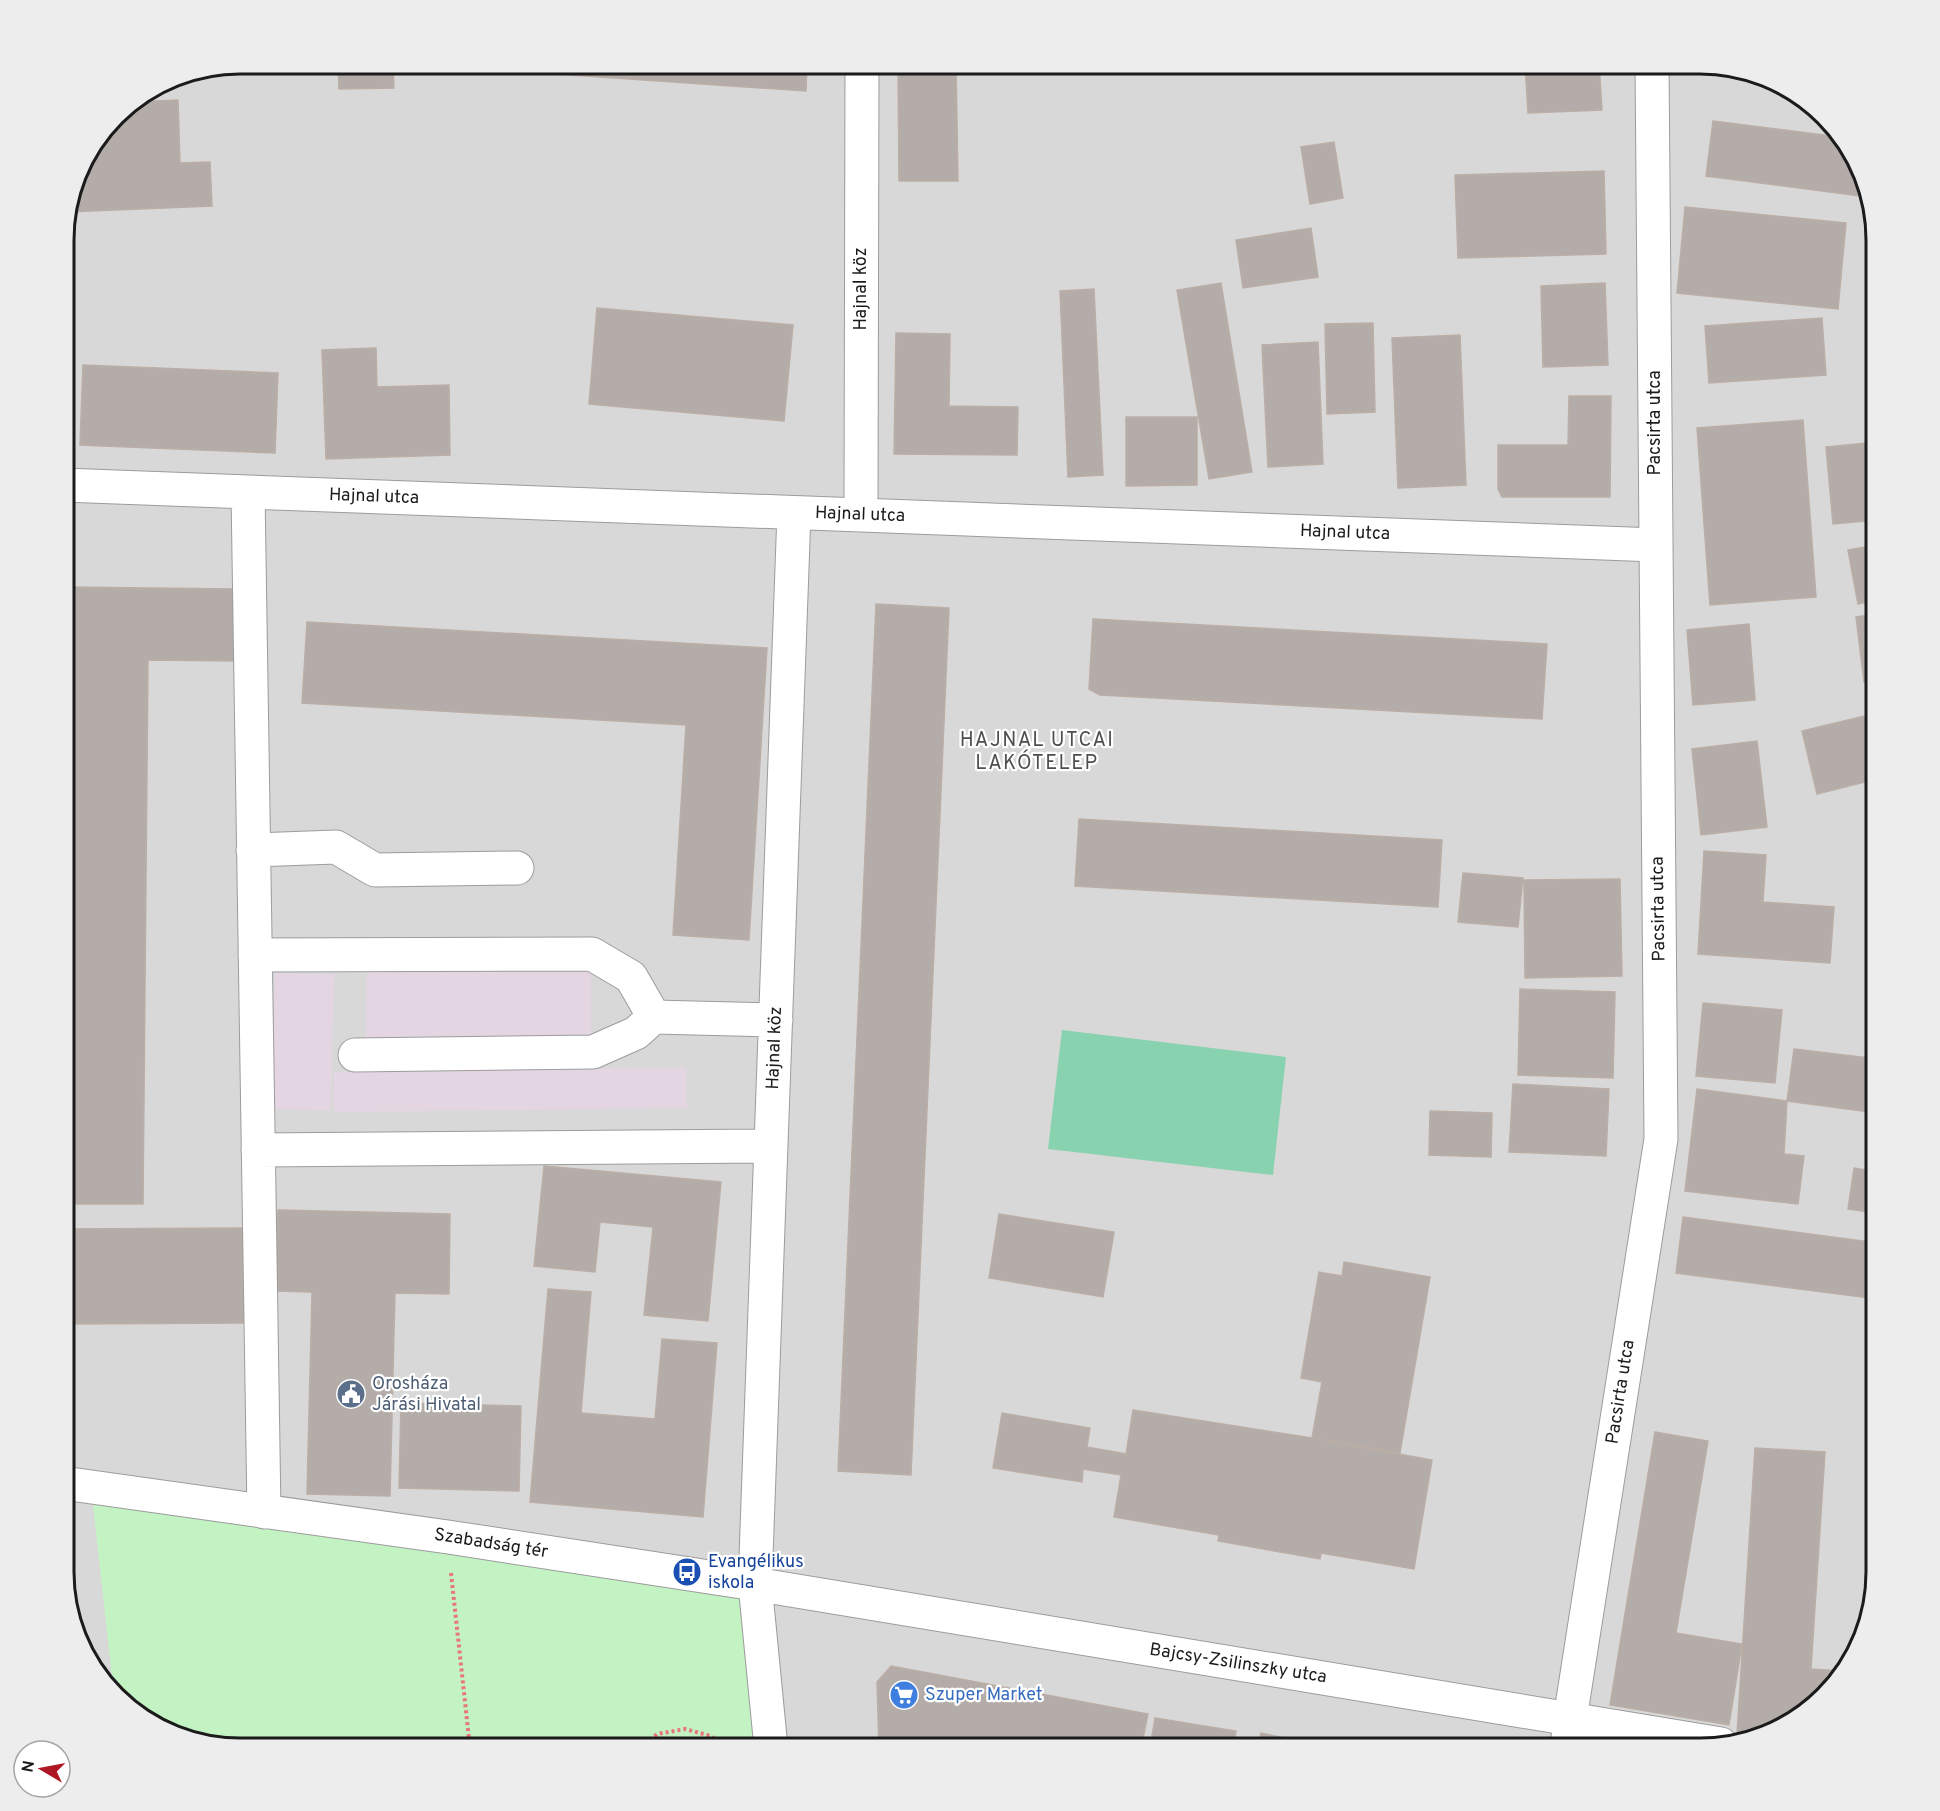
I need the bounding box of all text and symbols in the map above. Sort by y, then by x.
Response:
street label: Hajnal köz [850,247,873,331]
street label: Pacsirta utca [1644,370,1667,476]
street label: Hajnal utca [328,484,420,510]
street label: Hajnal utca [814,502,906,528]
street label: Hajnal utca [1299,520,1391,546]
district label: HAJNAL UTCAI LAKÓTELEP [960,728,1114,777]
street label: Pacsirta utca [1647,856,1671,962]
street label: Hajnal köz [762,1006,788,1090]
street label: Pacsirta utca [1601,1338,1641,1446]
place label: Orosháza Járási Hivatal [372,1373,481,1417]
public building icon: Orosháza Járási Hivatal [335,1378,367,1410]
street label: Szabadság tér [432,1524,550,1564]
place label: Evangélikus iskola [708,1551,804,1595]
bus stop icon: Evangélikus iskola [671,1556,703,1588]
street label: Bajcsy-Zsilinszky utca [1148,1639,1328,1689]
supermarket icon: Szuper Market [888,1679,920,1711]
place label: Szuper Market [925,1684,1043,1707]
north arrow [12,1739,72,1799]
text: N [18,1759,40,1774]

